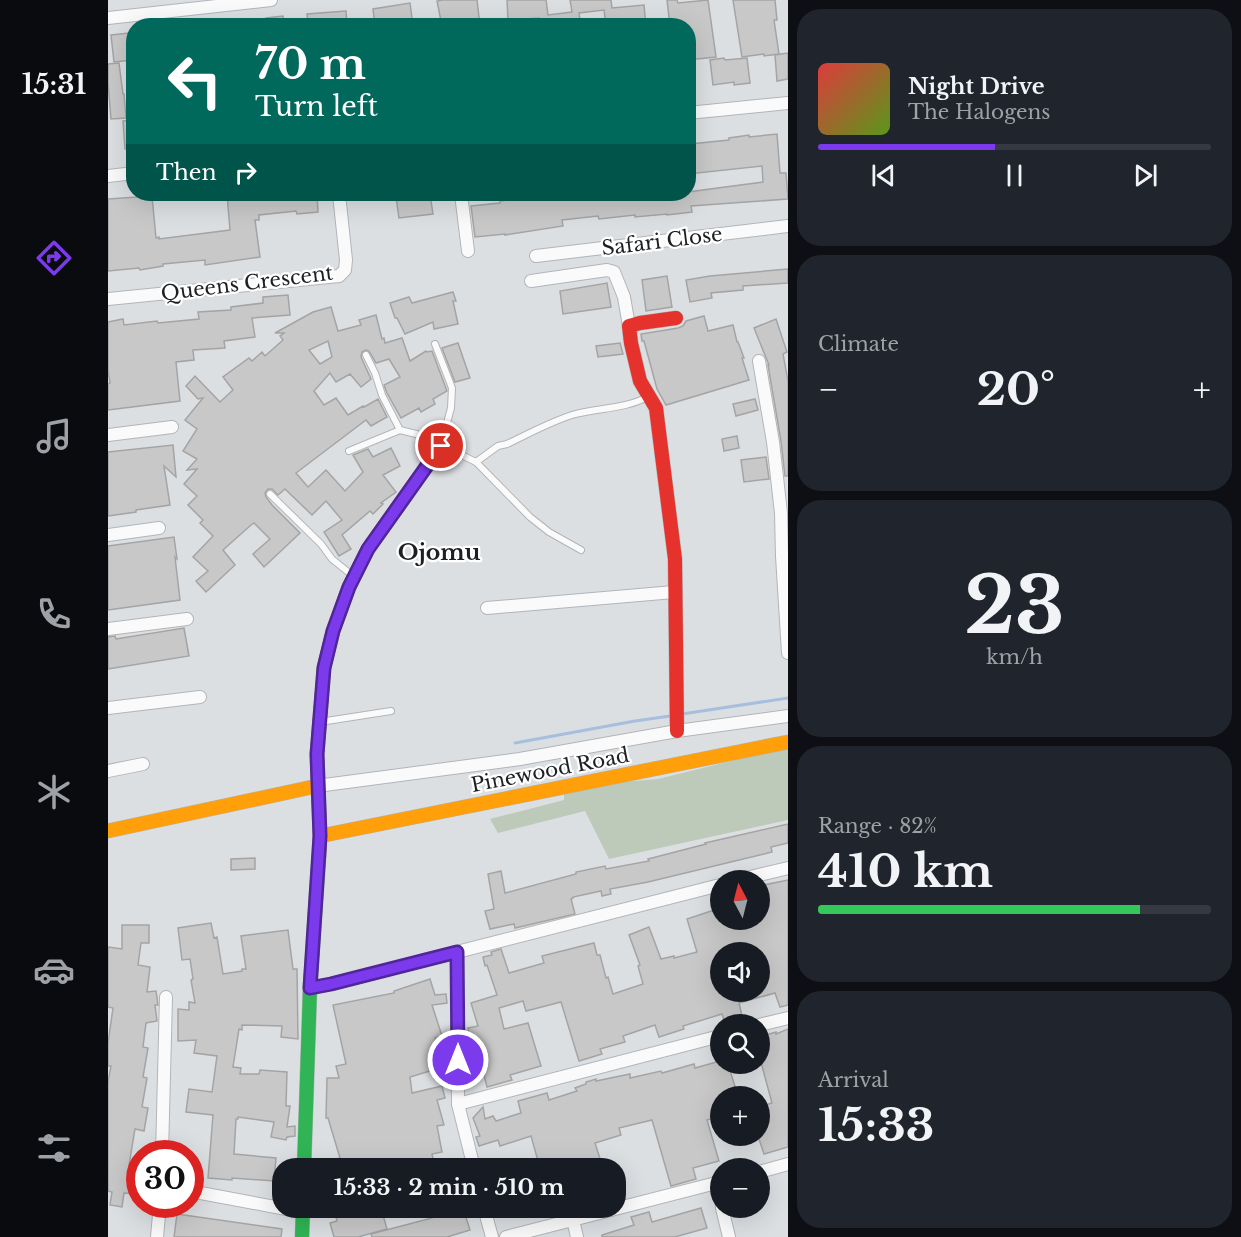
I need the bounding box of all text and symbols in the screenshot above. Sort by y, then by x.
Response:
text: 70 m [255,38,366,90]
icon: left [156,42,234,120]
text: 15:31 [22,68,86,101]
text: Night Drive [908,73,1045,100]
text: Turn left [255,90,378,123]
text: The Halogens [908,100,1050,124]
icon: right [229,156,262,189]
text: Then [156,159,217,186]
icon: previous [867,159,900,192]
icon: pause [998,159,1031,192]
icon: next [1129,159,1162,192]
street label: Safari Close [600,222,724,260]
icon: directions [33,237,75,279]
street label: Queens Crescent [160,260,335,305]
text: Climate [818,332,899,356]
text: 20° [977,361,1055,417]
text: − [818,369,839,410]
text: + [1193,369,1211,410]
icon: music [33,415,75,457]
pin [415,420,466,471]
icon: arrive [424,429,457,462]
district label: Ojomu [398,539,481,566]
text: 23 [964,557,1065,654]
icon: phone [33,593,75,635]
text: km/h [986,645,1043,669]
street label: Pinewood Road [469,743,631,797]
icon: climate [33,771,75,813]
text: Range · 82% [818,814,937,838]
text: 410 km [818,843,993,899]
north arrow [710,870,770,930]
map controls [710,870,770,1218]
button: sound [710,942,770,1002]
icon: car [33,949,75,991]
button: search [710,1014,770,1074]
position arrow [426,1028,490,1092]
text: Arrival [818,1068,889,1092]
button: + [710,1086,770,1146]
text: 15:33 [818,1097,935,1153]
icon: filters [33,1127,75,1169]
speed limit sign: 30 [126,1140,204,1218]
button: − [710,1158,770,1218]
text: 15:33 · 2 min · 510 m [334,1174,564,1201]

